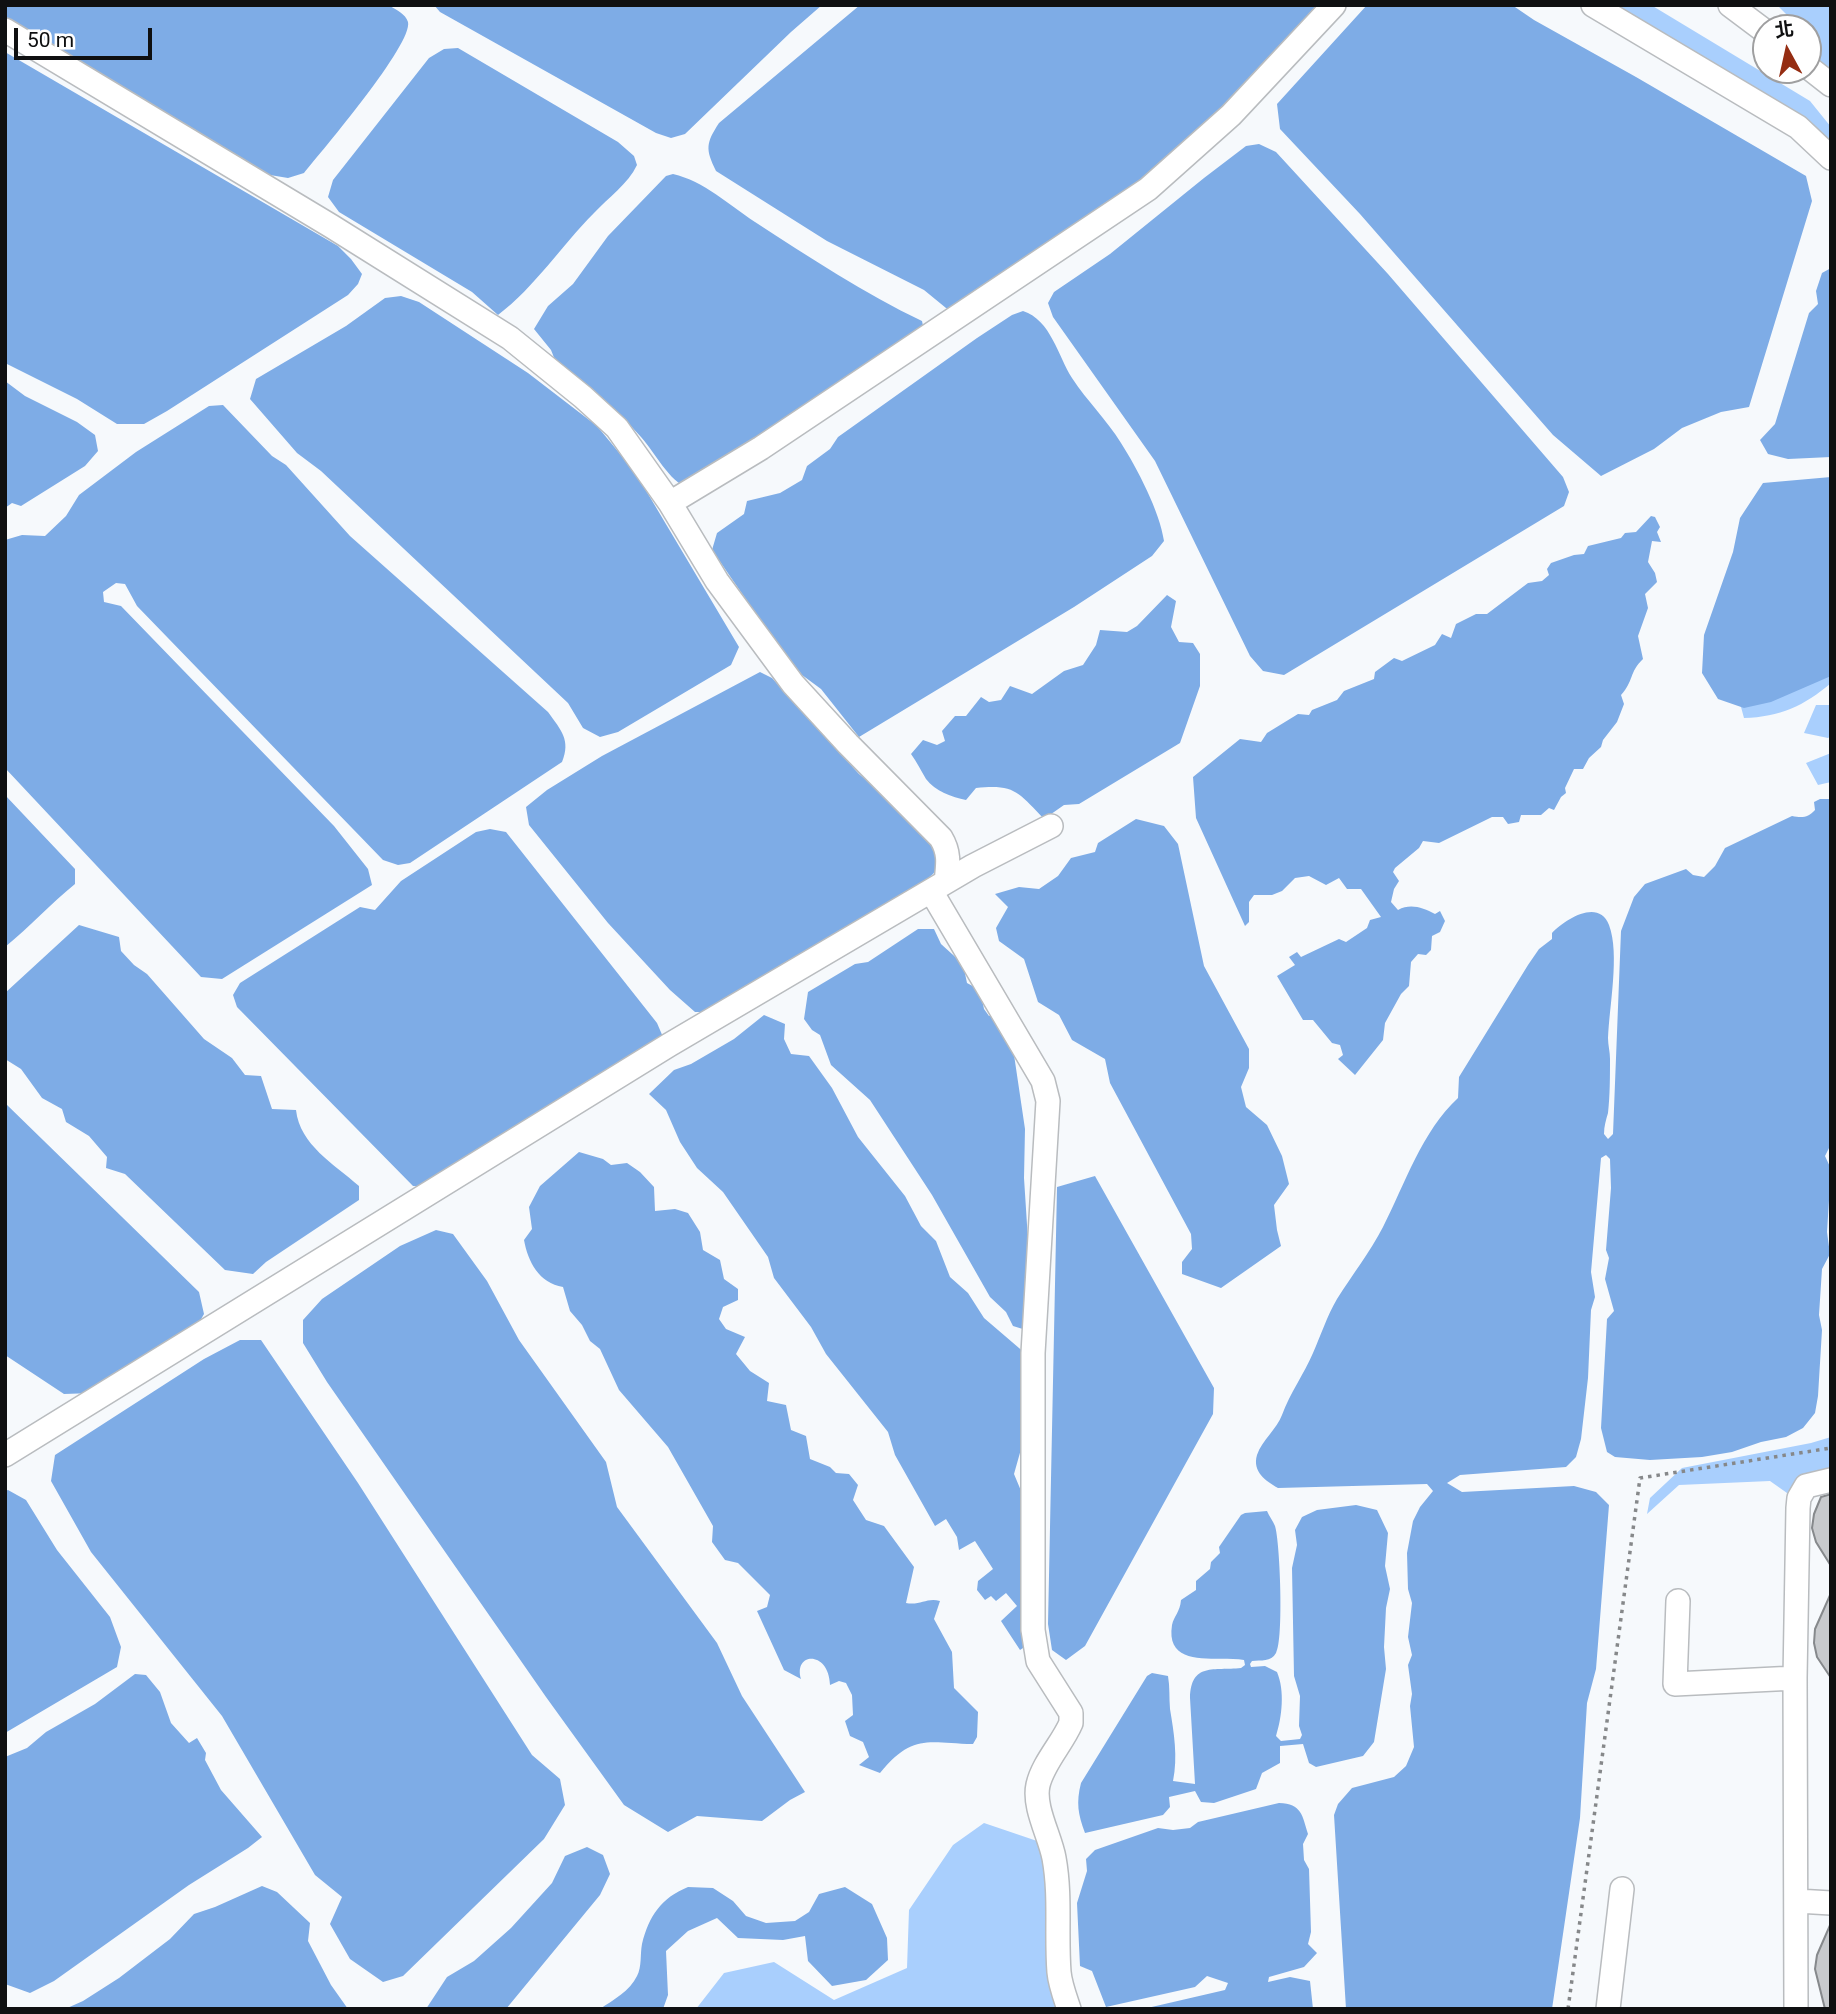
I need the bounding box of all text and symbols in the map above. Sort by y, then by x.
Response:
scale bar [18,14,156,58]
north arrow [1752,14,1822,84]
text: 北 [1773,17,1795,42]
text: 50 m [27,28,74,52]

